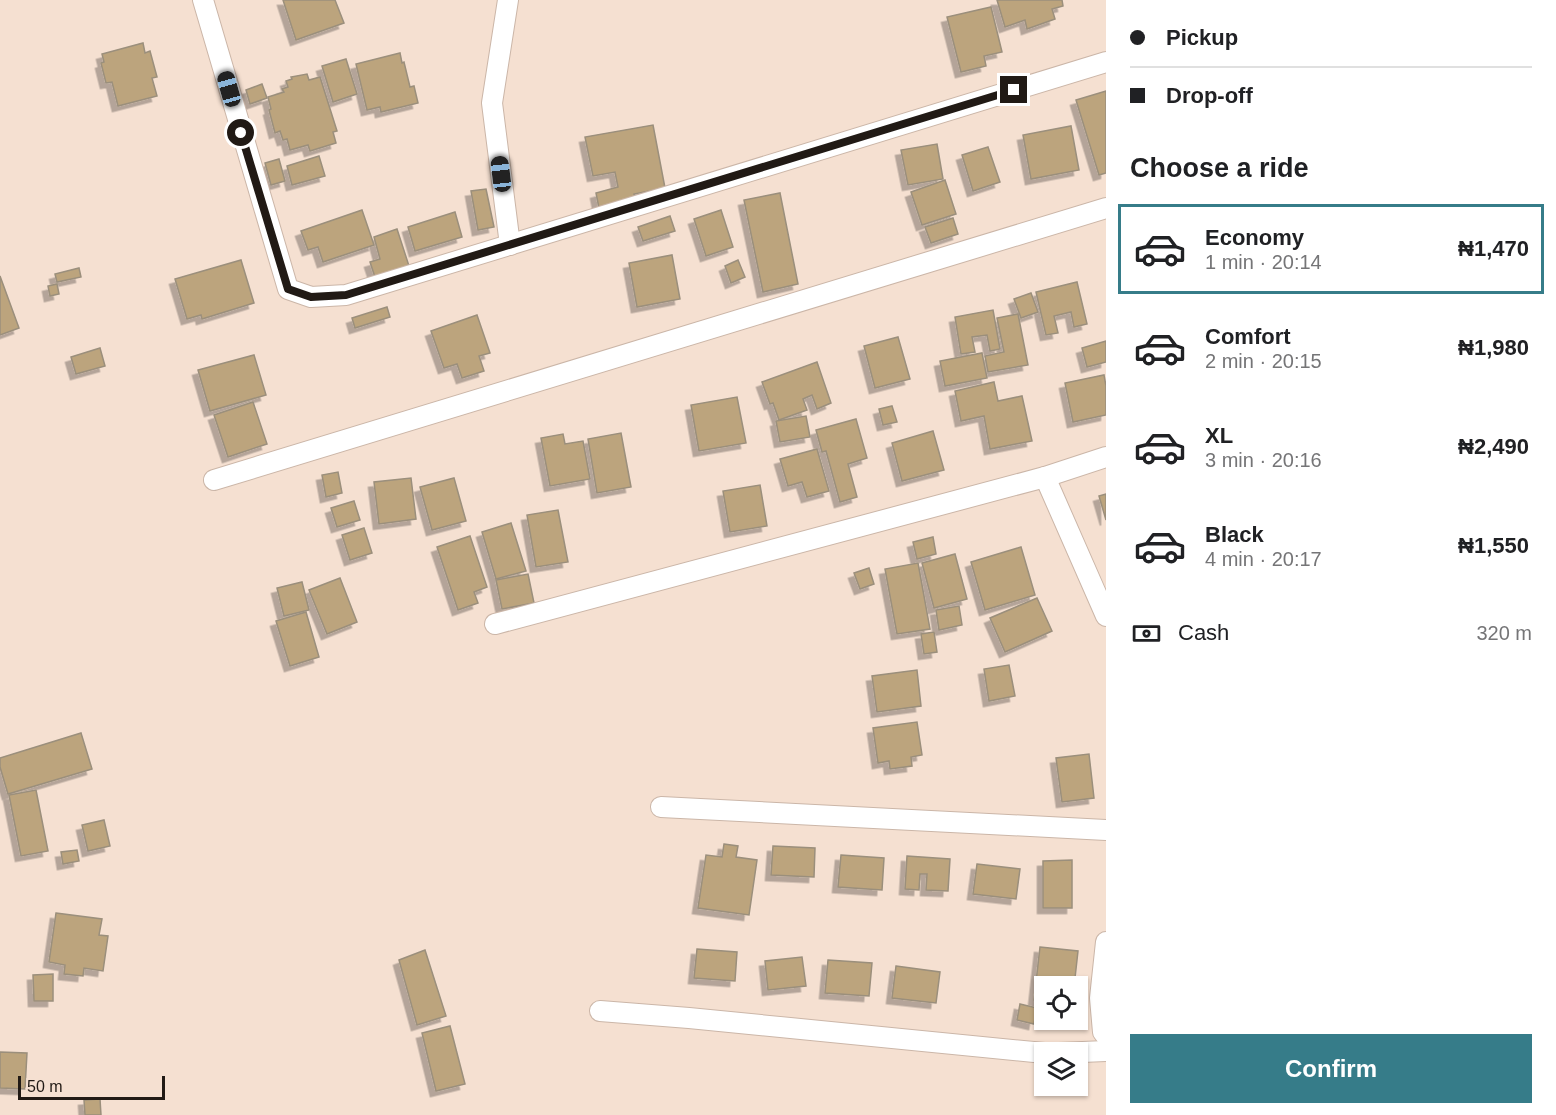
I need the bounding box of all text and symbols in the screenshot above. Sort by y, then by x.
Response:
text: Pickup [1166,25,1238,50]
car [215,69,243,109]
route end [1000,76,1027,103]
text: Drop-off [1166,83,1253,108]
route start [227,119,254,146]
text: Choose a ride [1130,153,1309,183]
car [490,155,512,193]
icon: car [1133,222,1187,276]
text: Economy [1205,225,1304,250]
text: ₦1,470 [1458,236,1529,261]
text: 1 min · 20:14 [1205,251,1322,273]
icon: car [1133,321,1187,375]
text: Comfort [1205,324,1291,349]
text: ₦1,980 [1458,335,1529,360]
text: 2 min · 20:15 [1205,350,1322,372]
icon: car [1133,420,1187,474]
text: XL [1205,423,1233,448]
text: ₦2,490 [1458,434,1529,459]
text: 3 min · 20:16 [1205,449,1322,471]
icon: car [1133,519,1187,573]
text: Black [1205,522,1264,547]
text: ₦1,550 [1458,533,1529,558]
text: 4 min · 20:17 [1205,548,1322,570]
icon: cash [1130,617,1163,650]
text: Cash [1178,620,1229,645]
text: 320 m [1476,622,1532,644]
map controls [1034,976,1088,1096]
button: locate [1034,976,1088,1030]
button: Confirm [1130,1034,1532,1103]
button: layers [1034,1042,1088,1096]
scale bar [18,1073,165,1100]
text: 50 m [27,1078,63,1095]

